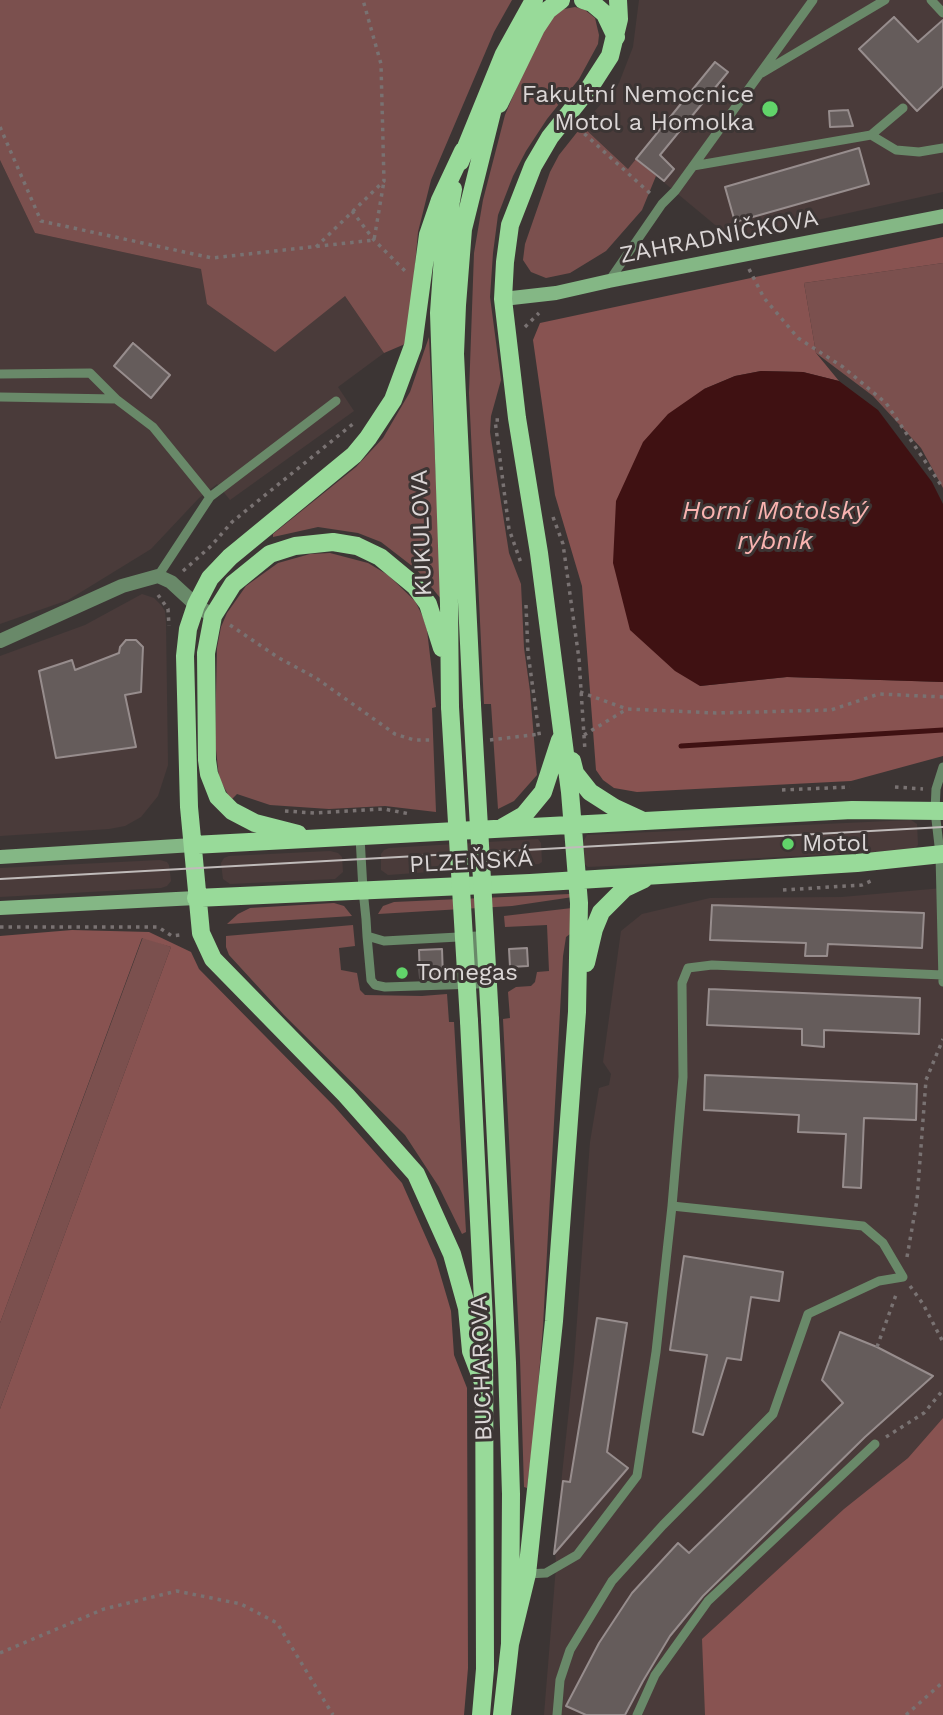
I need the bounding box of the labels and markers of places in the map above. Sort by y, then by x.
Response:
place label: Fakultní Nemocnice Motol a Homolka [522,81,754,137]
marker: Fakultní Nemocnice Motol a Homolka [760,99,780,119]
place label: Motol [802,830,868,858]
marker: Motol [780,836,796,852]
place label: Tomegas [416,959,518,987]
marker: Tomegas [394,965,410,981]

